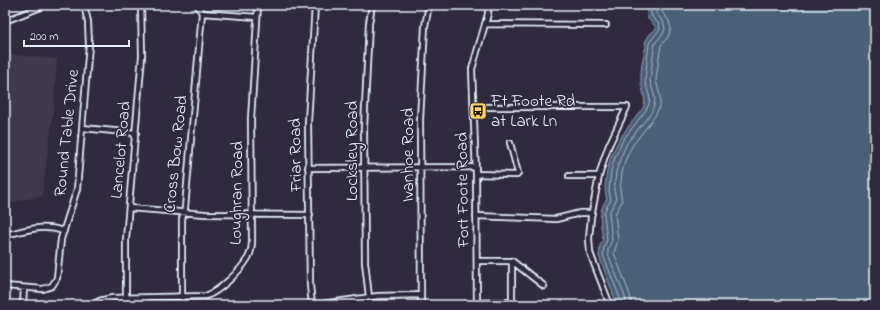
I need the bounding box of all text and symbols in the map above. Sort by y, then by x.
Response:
scale bar [24,22,129,48]
text: 200 m [30,28,59,46]
street label: Round Table Drive [48,68,86,198]
place label: Ft Foote Rd at Lark Ln [490,89,576,134]
street label: Cross Bow Road [157,94,195,214]
street label: Lancelot Road [104,100,138,200]
street label: Locksley Road [340,101,366,201]
bus stop icon: Ft Foote Rd at Lark Ln [468,101,488,121]
street label: Ivanhoe Road [396,108,421,202]
street label: Friar Road [283,118,309,193]
street label: Fort Foote Road [449,132,477,249]
street label: Loughran Road [224,140,252,245]

